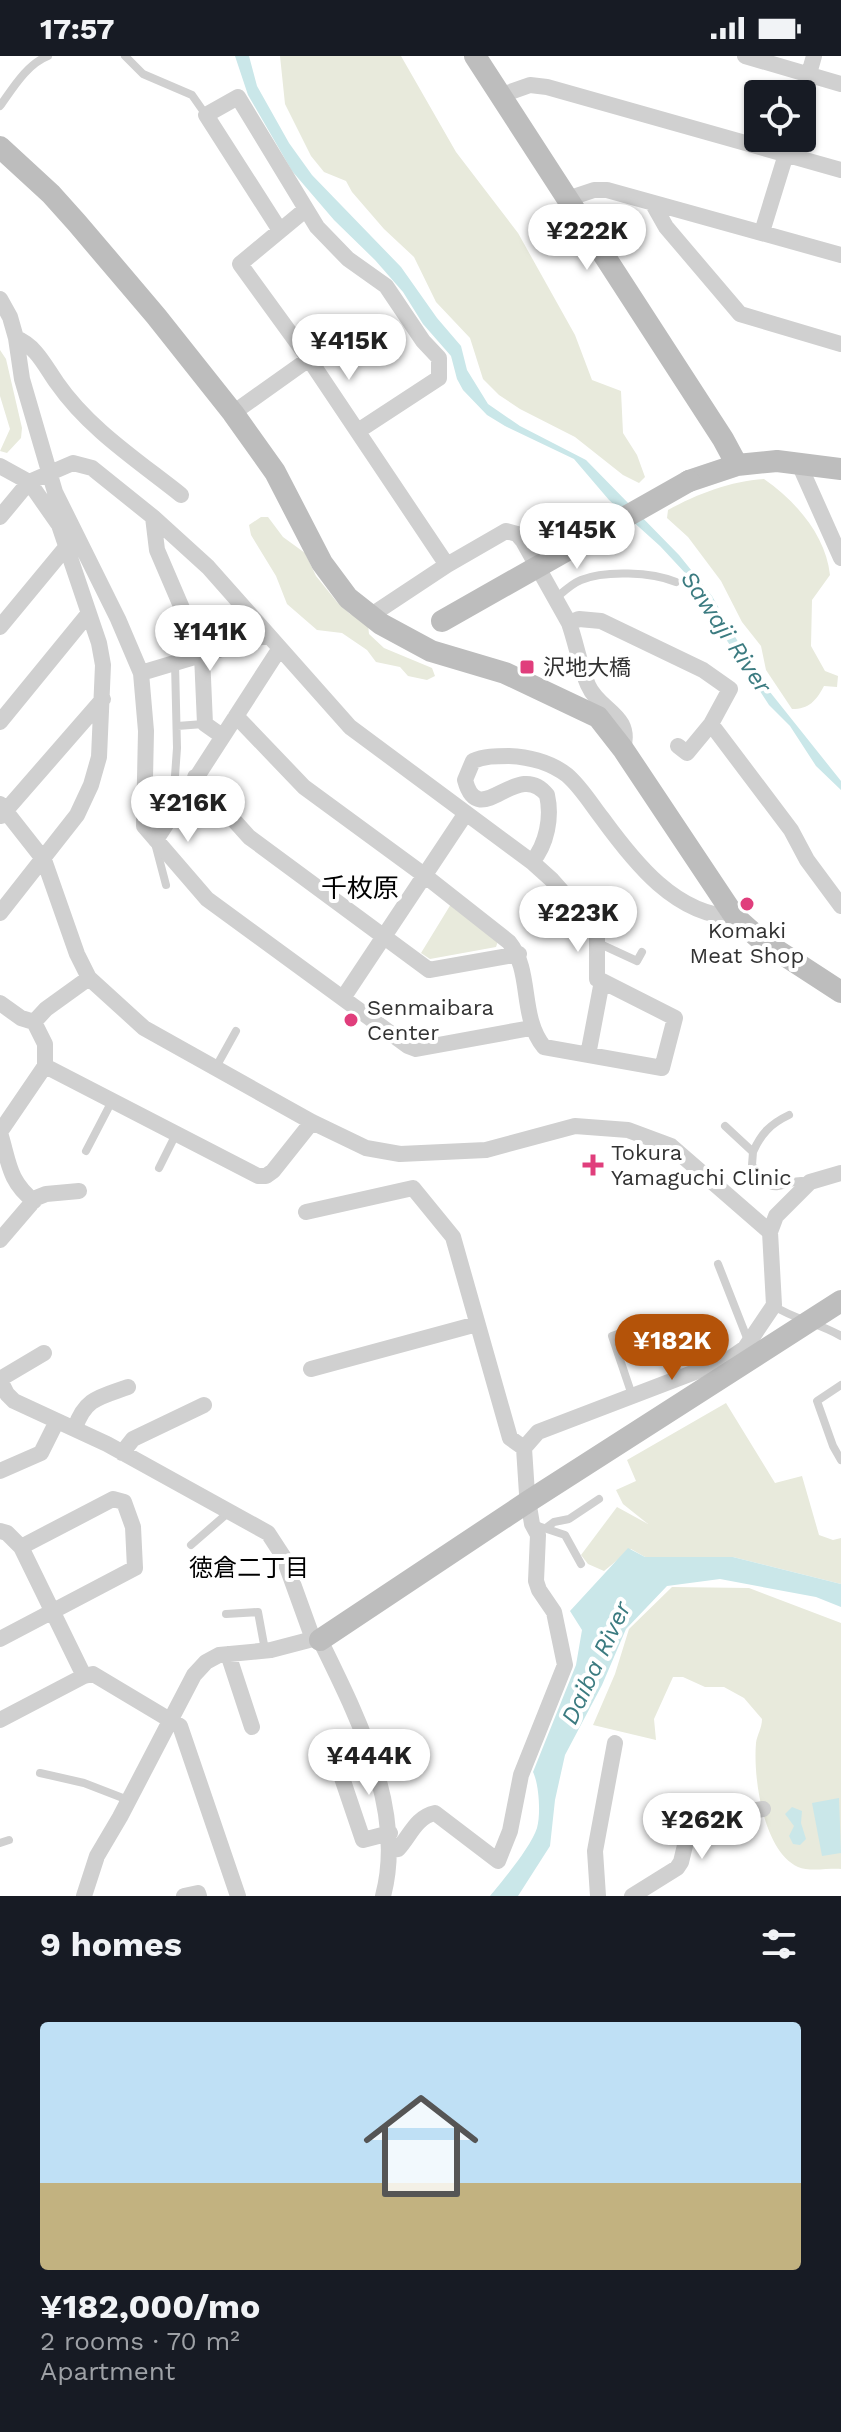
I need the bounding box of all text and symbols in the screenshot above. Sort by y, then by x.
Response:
text: 17:57 [40,11,115,46]
map controls [744,80,816,152]
button: locate [744,80,816,152]
pin: ¥222K [531,204,643,272]
text: ¥222K [546,215,628,245]
pin: ¥415K [293,314,405,382]
text: ¥415K [310,325,388,355]
pin: ¥145K [521,503,633,571]
text: ¥145K [538,514,616,544]
water label: Sawaji River [675,566,778,700]
pin: ¥141K [154,605,266,673]
text: ¥141K [173,616,247,646]
place label: 沢地大橋 [543,655,631,680]
marker: 沢地大橋 [518,658,536,676]
pin: ¥216K [132,776,244,844]
text: ¥216K [149,787,227,817]
district label: 千枚原 [321,873,399,903]
pin: ¥223K [522,886,634,954]
marker: Komaki Meat Shop [738,895,756,913]
text: ¥223K [537,897,619,927]
place label: Komaki Meat Shop [690,918,804,968]
place label: Senmaibara Center [367,995,494,1045]
marker: Senmaibara Center [342,1011,360,1029]
place label: Tokura Yamaguchi Clinic [611,1140,792,1190]
marker: Tokura Yamaguchi Clinic [582,1154,604,1176]
pin: ¥182K [616,1314,728,1382]
text: ¥182K [633,1325,711,1355]
district label: 徳倉二丁目 [189,1554,309,1582]
water label: Daiba River [555,1596,637,1729]
pin: ¥444K [313,1729,425,1797]
text: ¥444K [326,1740,412,1770]
pin: ¥262K [646,1793,758,1861]
text: ¥262K [661,1804,743,1834]
icon: filters [757,1922,801,1966]
text: 9 homes [40,1924,182,1964]
icon: home [349,2074,493,2218]
text: ¥182,000/mo [40,2286,260,2326]
text: 2 rooms · 70 m² [40,2326,240,2356]
text: Apartment [40,2356,176,2386]

